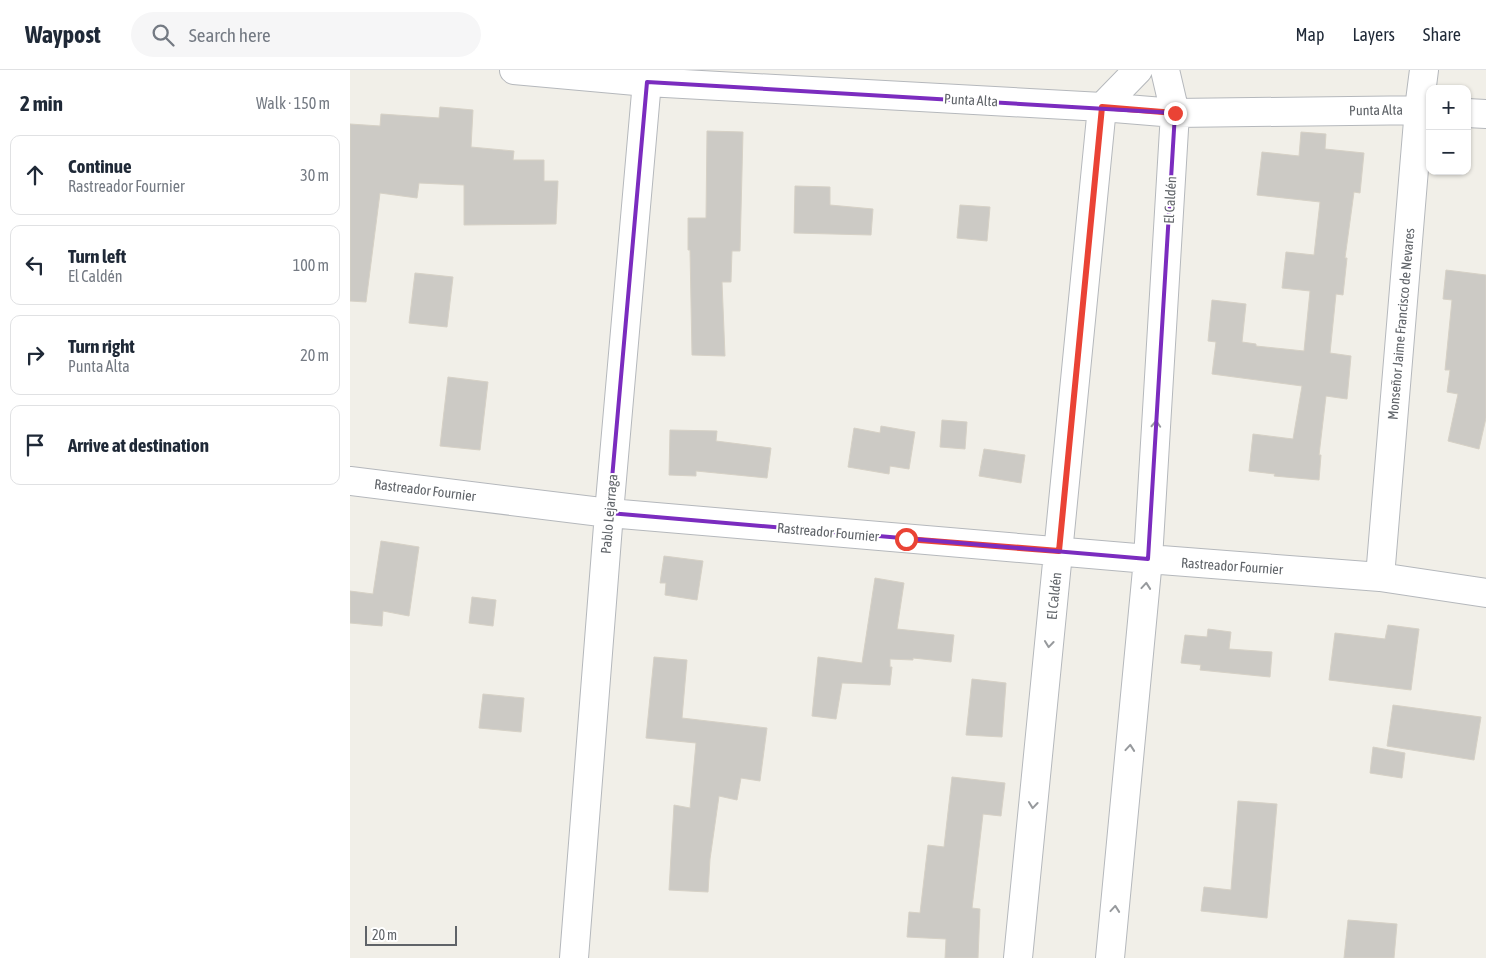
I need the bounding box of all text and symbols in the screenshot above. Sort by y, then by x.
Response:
search box [131,12,481,57]
text: Waypost [25,21,101,48]
icon: search [149,21,177,49]
text: Search here [189,24,271,46]
text: Map [1295,24,1324,45]
text: Layers [1352,24,1395,45]
text: Share [1423,24,1461,45]
map controls [1426,85,1471,175]
button: + [1426,85,1471,130]
text: 2 min [20,91,63,115]
street label: Punta Alta [944,91,998,109]
text: Walk · 150 m [256,94,330,112]
route end [1164,102,1187,125]
street label: Punta Alta [1349,102,1403,118]
button: − [1426,130,1471,175]
text: Continue [68,155,132,177]
icon: ahead [21,161,49,189]
text: 30 m [300,166,329,184]
street label: El Caldén [1161,176,1179,224]
text: Rastreador Fournier [68,177,185,195]
street label: Monseñor Jaime Francisco de Nevares [1385,227,1417,421]
text: Turn left [68,245,126,267]
icon: left [21,251,49,279]
text: 100 m [293,256,329,274]
text: El Caldén [68,267,123,285]
text: Turn right [68,335,135,357]
icon: right [21,341,49,369]
text: 20 m [300,346,329,364]
text: Punta Alta [68,357,130,375]
one-way arrow [1151,420,1162,428]
icon: arrive [21,431,49,459]
text: Arrive at destination [68,434,209,456]
street label: Pablo Lejarraga [598,473,620,555]
street label: Rastreador Fournier [373,476,477,504]
street label: Rastreador Fournier [776,520,880,544]
route start [895,528,918,551]
street label: Rastreador Fournier [1181,554,1284,578]
street label: El Caldén [1044,571,1064,621]
one-way arrow [1140,582,1151,590]
one-way arrow [1044,640,1055,648]
one-way arrow [1124,743,1135,751]
one-way arrow [1028,802,1039,810]
one-way arrow [1109,905,1120,913]
scale bar [365,923,458,946]
text: 20 m [372,927,397,943]

